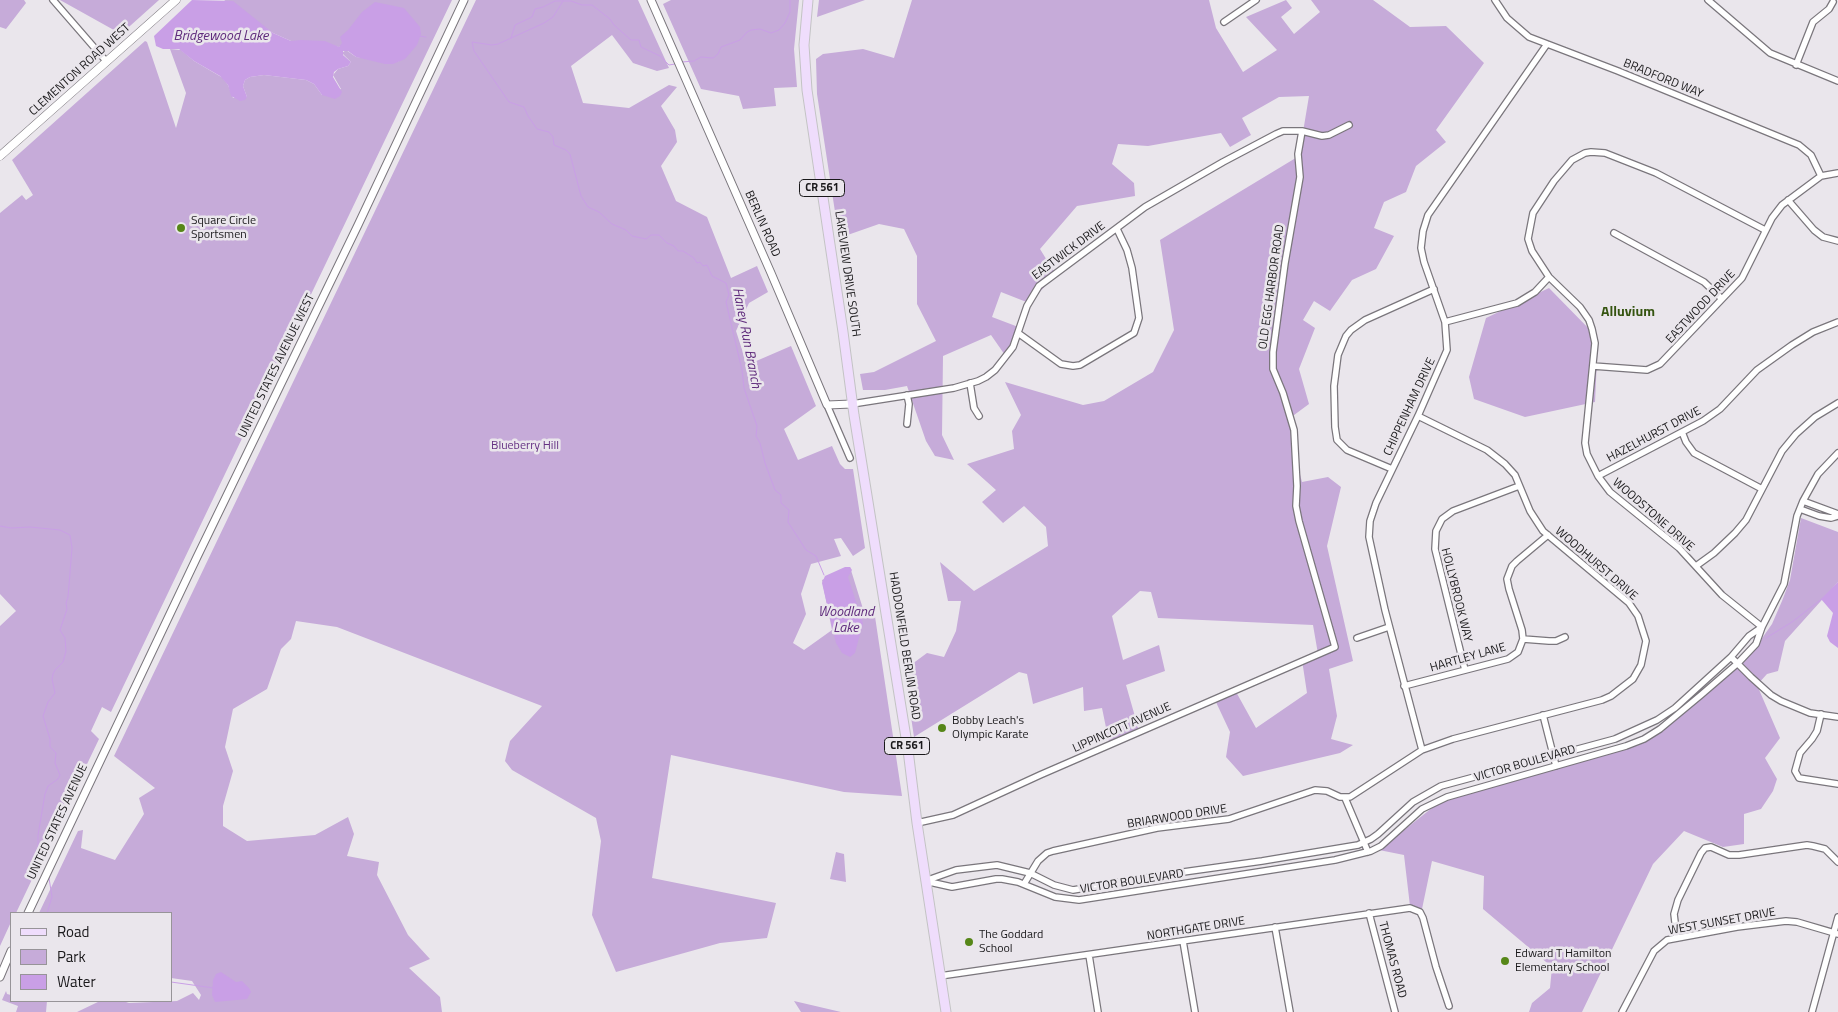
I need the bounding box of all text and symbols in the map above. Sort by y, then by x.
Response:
street label: CLEMENTON ROAD WEST [26,21,134,119]
water label: Bridgewood Lake [174,29,268,45]
street label: BRADFORD WAY [1621,56,1705,102]
road number: CR 561 [800,180,844,197]
street label: BERLIN ROAD [741,189,783,259]
street label: LAKEVIEW DRIVE SOUTH [831,210,863,338]
place label: Square Circle Sportsmen [191,214,256,242]
street label: EASTWICK DRIVE [1030,219,1108,283]
marker: Square Circle Sportsmen [175,222,187,234]
street label: OLD EGG HARBOR ROAD [1256,224,1288,350]
street label: EASTWOOD DRIVE [1663,267,1739,347]
water label: Haney Run Branch [728,286,764,390]
street label: UNITED STATES AVENUE WEST [236,292,318,440]
district label: Alluvium [1601,305,1655,321]
street label: CHIPPENHAM DRIVE [1381,356,1439,458]
street label: HAZELHURST DRIVE [1605,404,1703,466]
park label: Blueberry Hill [491,439,559,453]
street label: WOODSTONE DRIVE [1609,476,1697,554]
street label: WOODHURST DRIVE [1552,524,1640,604]
street label: HOLLYBROOK WAY [1437,546,1475,644]
street label: HADDONFIELD BERLIN ROAD [885,571,923,721]
water label: Woodland Lake [818,605,874,638]
street label: HARTLEY LANE [1429,640,1507,676]
street label: LIPPINCOTT AVENUE [1071,700,1173,756]
place label: Bobby Leach's Olympic Karate [952,714,1029,742]
marker: Bobby Leach's Olympic Karate [936,722,948,734]
road number: CR 561 [884,738,930,754]
street label: VICTOR BOULEVARD [1473,743,1577,785]
street label: UNITED STATES AVENUE [25,762,91,882]
street label: BRIARWOOD DRIVE [1126,802,1228,832]
street label: VICTOR BOULEVARD [1079,867,1185,897]
street label: WEST SUNSET DRIVE [1667,905,1777,939]
legend [10,912,172,1002]
street label: NORTHGATE DRIVE [1146,914,1246,944]
text: Road [57,920,89,943]
street label: THOMAS ROAD [1375,920,1409,1000]
place label: The Goddard School [979,928,1043,956]
marker: The Goddard School [963,936,975,948]
text: Park [57,945,86,968]
place label: Edward T Hamilton Elementary School [1515,947,1611,975]
marker: Edward T Hamilton Elementary School [1499,955,1511,967]
text: Water [57,970,96,993]

